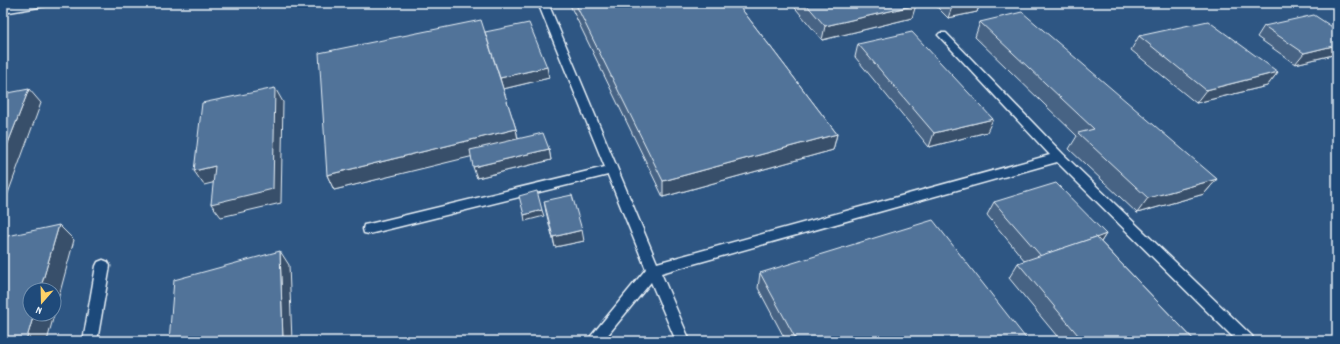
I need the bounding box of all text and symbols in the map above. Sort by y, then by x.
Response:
north arrow [22,282,62,322]
text: N [33,301,45,318]

